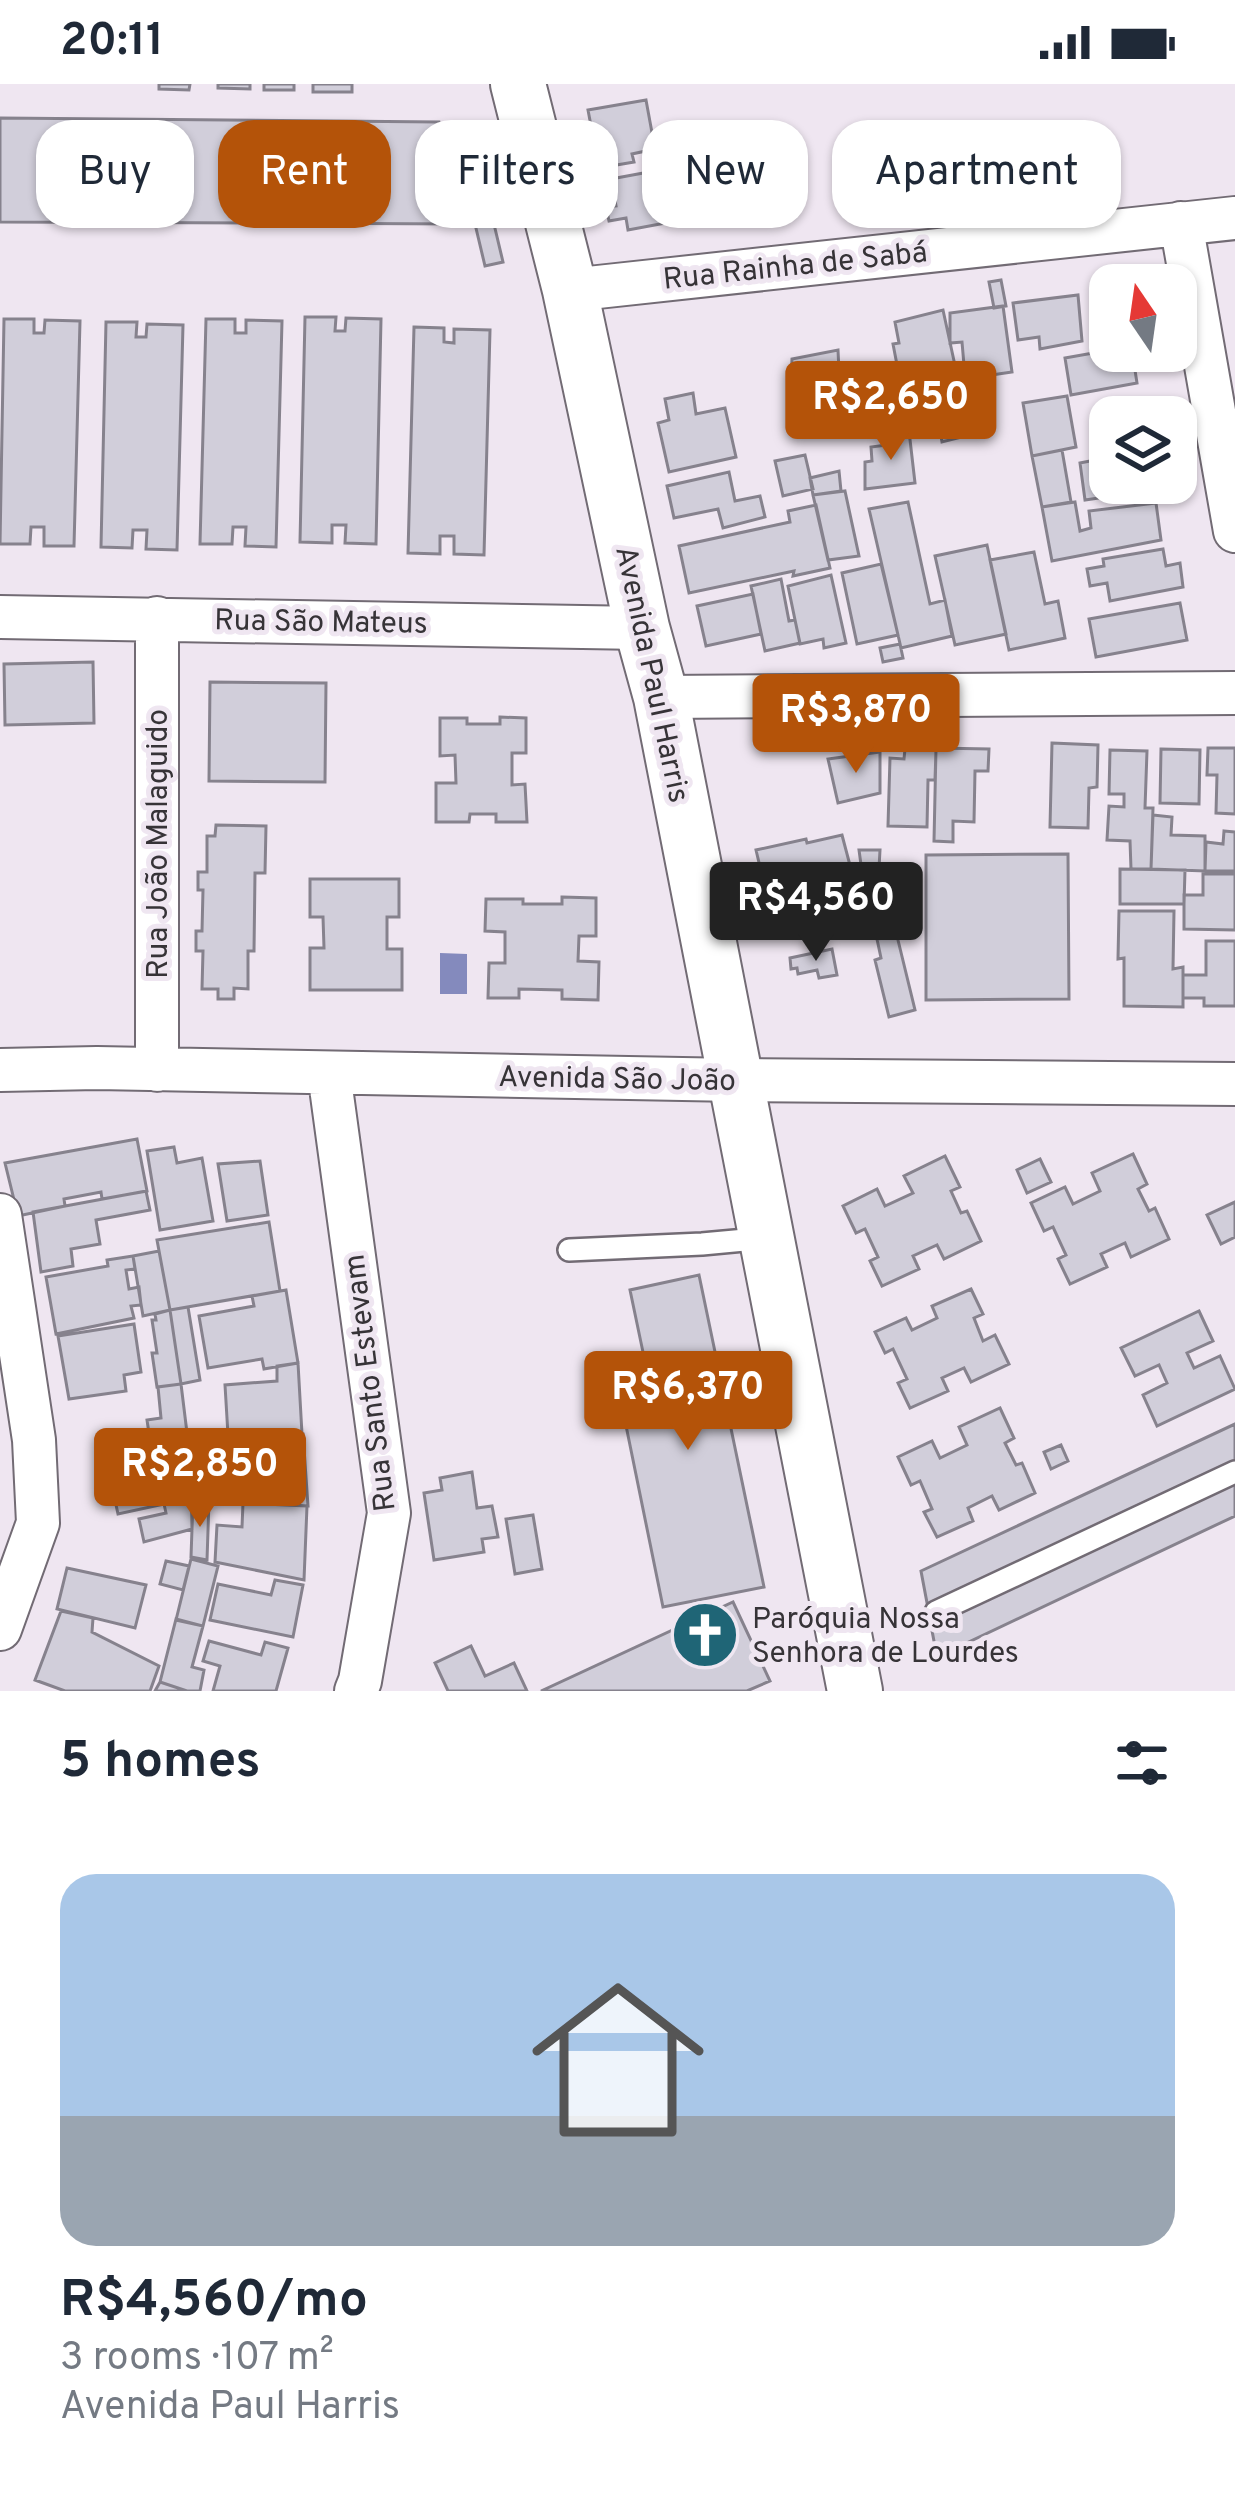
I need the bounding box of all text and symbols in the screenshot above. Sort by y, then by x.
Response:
text: 20:11 [60,14,164,71]
chip: Buy [36,120,194,228]
chip: Rent [218,120,391,228]
chip: Filters [415,120,618,228]
chip: New [642,120,808,228]
chip: Apartment [832,120,1121,228]
street label: Rua Rainha de Sabá [661,235,929,300]
north arrow [1089,264,1197,372]
map controls [1089,264,1197,504]
pin: R$2,650 [780,361,1002,463]
text: R$2,650 [812,375,970,424]
button: layers [1089,396,1197,504]
street label: Avenida Paul Harris [605,543,696,806]
street label: Rua São Mateus [214,603,428,644]
pin: R$3,870 [745,674,967,776]
text: R$3,870 [780,688,932,737]
street label: Rua João Malaguido [141,709,178,979]
pin: R$4,560 [705,862,927,964]
text: R$4,560 [737,876,895,925]
street label: Avenida São João [498,1060,736,1101]
street label: Rua Santo Estevam [337,1252,406,1513]
pin: R$6,370 [577,1351,799,1453]
text: R$6,370 [611,1365,765,1414]
pin: R$2,850 [89,1428,311,1530]
text: R$2,850 [121,1442,279,1491]
church icon: Paróquia Nossa Senhora de Lourdes [670,1600,740,1670]
place label: Paróquia Nossa Senhora de Lourdes [752,1602,1019,1673]
icon: filters [1109,1730,1175,1796]
text: 5 homes [60,1731,261,1796]
icon: home [510,1952,726,2168]
text: R$4,560/mo [60,2270,368,2335]
text: 3 rooms · 107 m² [60,2335,334,2384]
text: Avenida Paul Harris [60,2384,400,2433]

